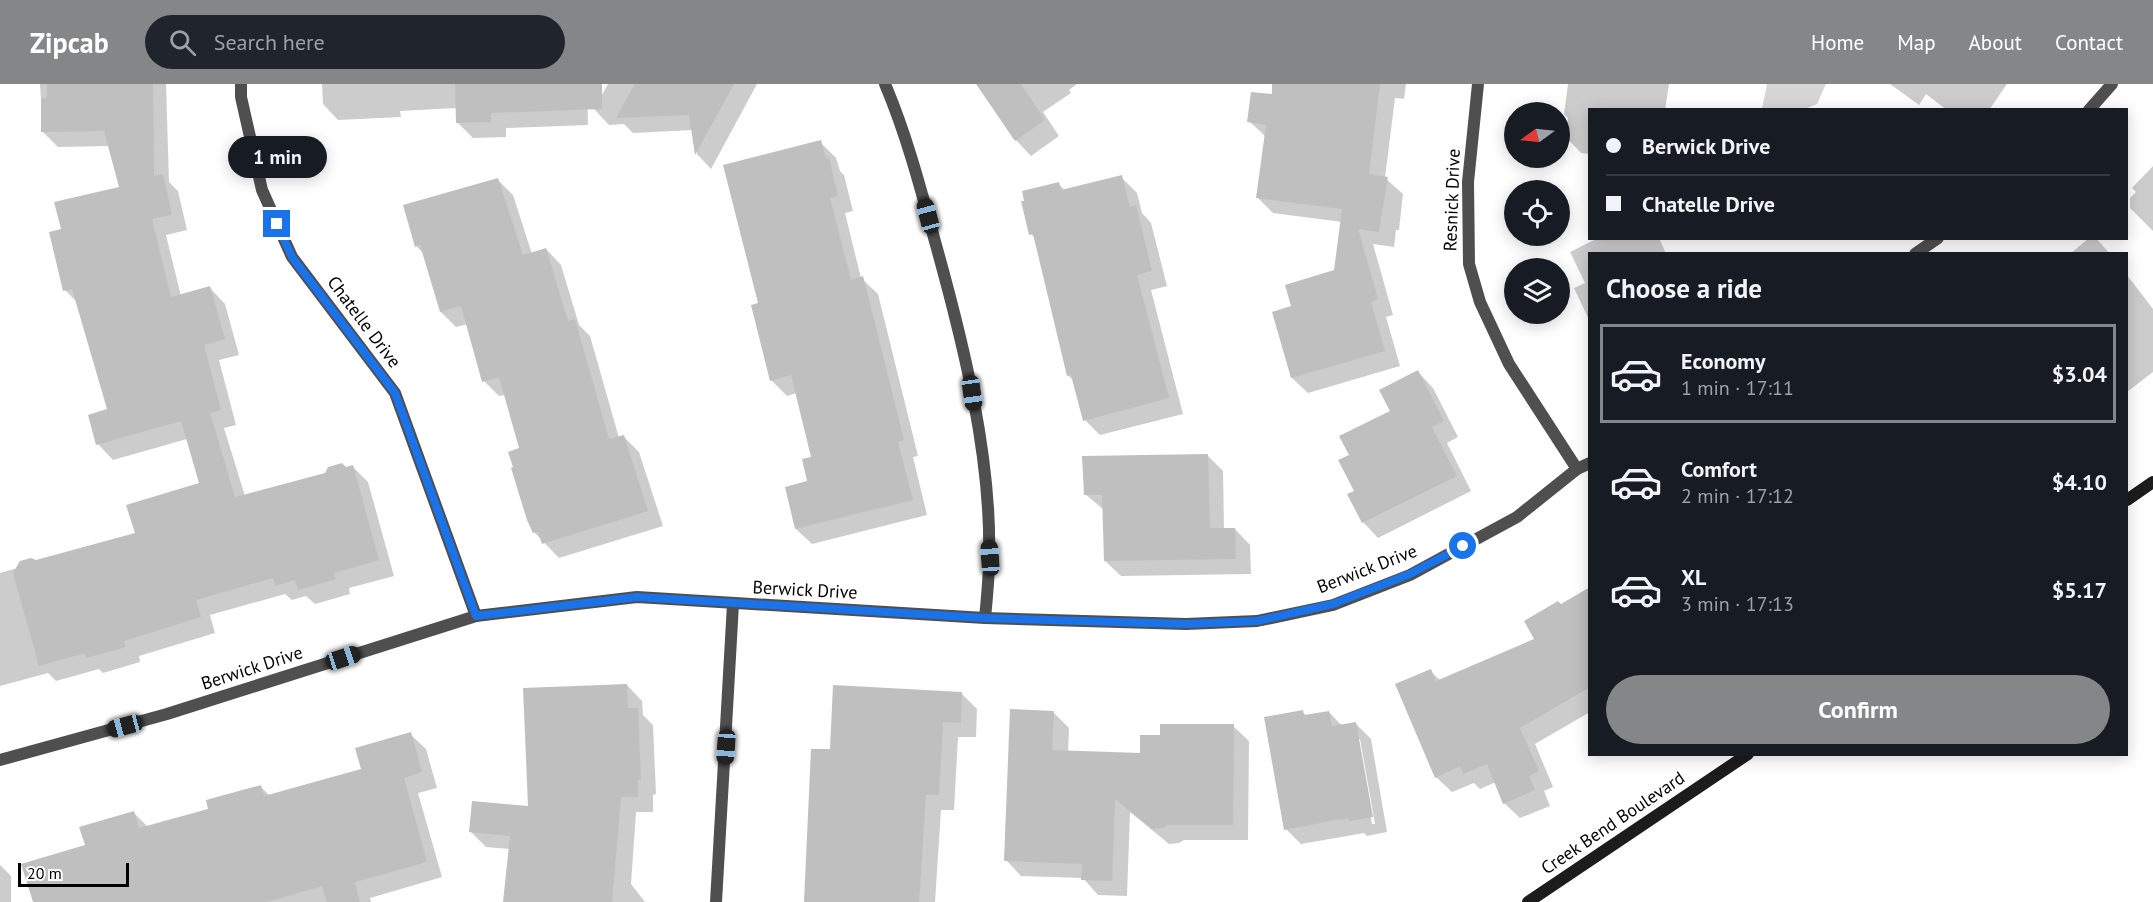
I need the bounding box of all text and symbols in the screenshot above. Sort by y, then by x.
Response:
search box [145,15,565,69]
text: Zipcab [30,24,109,61]
icon: search [166,26,199,59]
text: Search here [214,28,325,56]
text: Home [1811,29,1864,56]
text: Map [1897,29,1936,56]
text: About [1969,29,2022,56]
text: Contact [2055,29,2123,56]
north arrow [1504,102,1570,168]
map controls [1504,102,1570,324]
text: Berwick Drive [1642,132,1770,160]
callout: 1 min [228,137,326,179]
text: 1 min [253,144,302,170]
street label: Resnick Drive [1438,148,1465,252]
button: locate [1504,180,1570,246]
text: Chatelle Drive [1642,190,1775,218]
car [915,196,941,236]
route end [263,210,290,237]
button: layers [1504,258,1570,324]
street label: Chatelle Drive [322,271,406,372]
text: Choose a ride [1606,271,1762,305]
icon: car [1609,347,1663,401]
text: Economy [1681,347,1765,375]
text: $3.04 [2052,360,2107,388]
car [961,374,983,412]
text: 1 min · 17:11 [1681,375,1794,401]
icon: car [1609,455,1663,509]
text: Comfort [1681,455,1757,483]
text: $4.10 [2052,468,2107,496]
text: 2 min · 17:12 [1681,483,1794,509]
route start [1449,532,1476,559]
car [980,539,1000,577]
street label: Berwick Drive [1314,539,1420,598]
icon: car [1609,563,1663,617]
text: XL [1681,563,1706,591]
street label: Berwick Drive [752,575,858,604]
text: $5.17 [2052,576,2107,604]
text: 3 min · 17:13 [1681,591,1794,617]
street label: Berwick Drive [198,640,305,695]
car [323,644,363,672]
button: Confirm [1606,675,2110,744]
car [105,713,145,739]
car [716,728,736,766]
street label: Creek Bend Boulevard [1537,766,1689,879]
scale bar [18,860,129,888]
text: 20 m [27,863,62,883]

